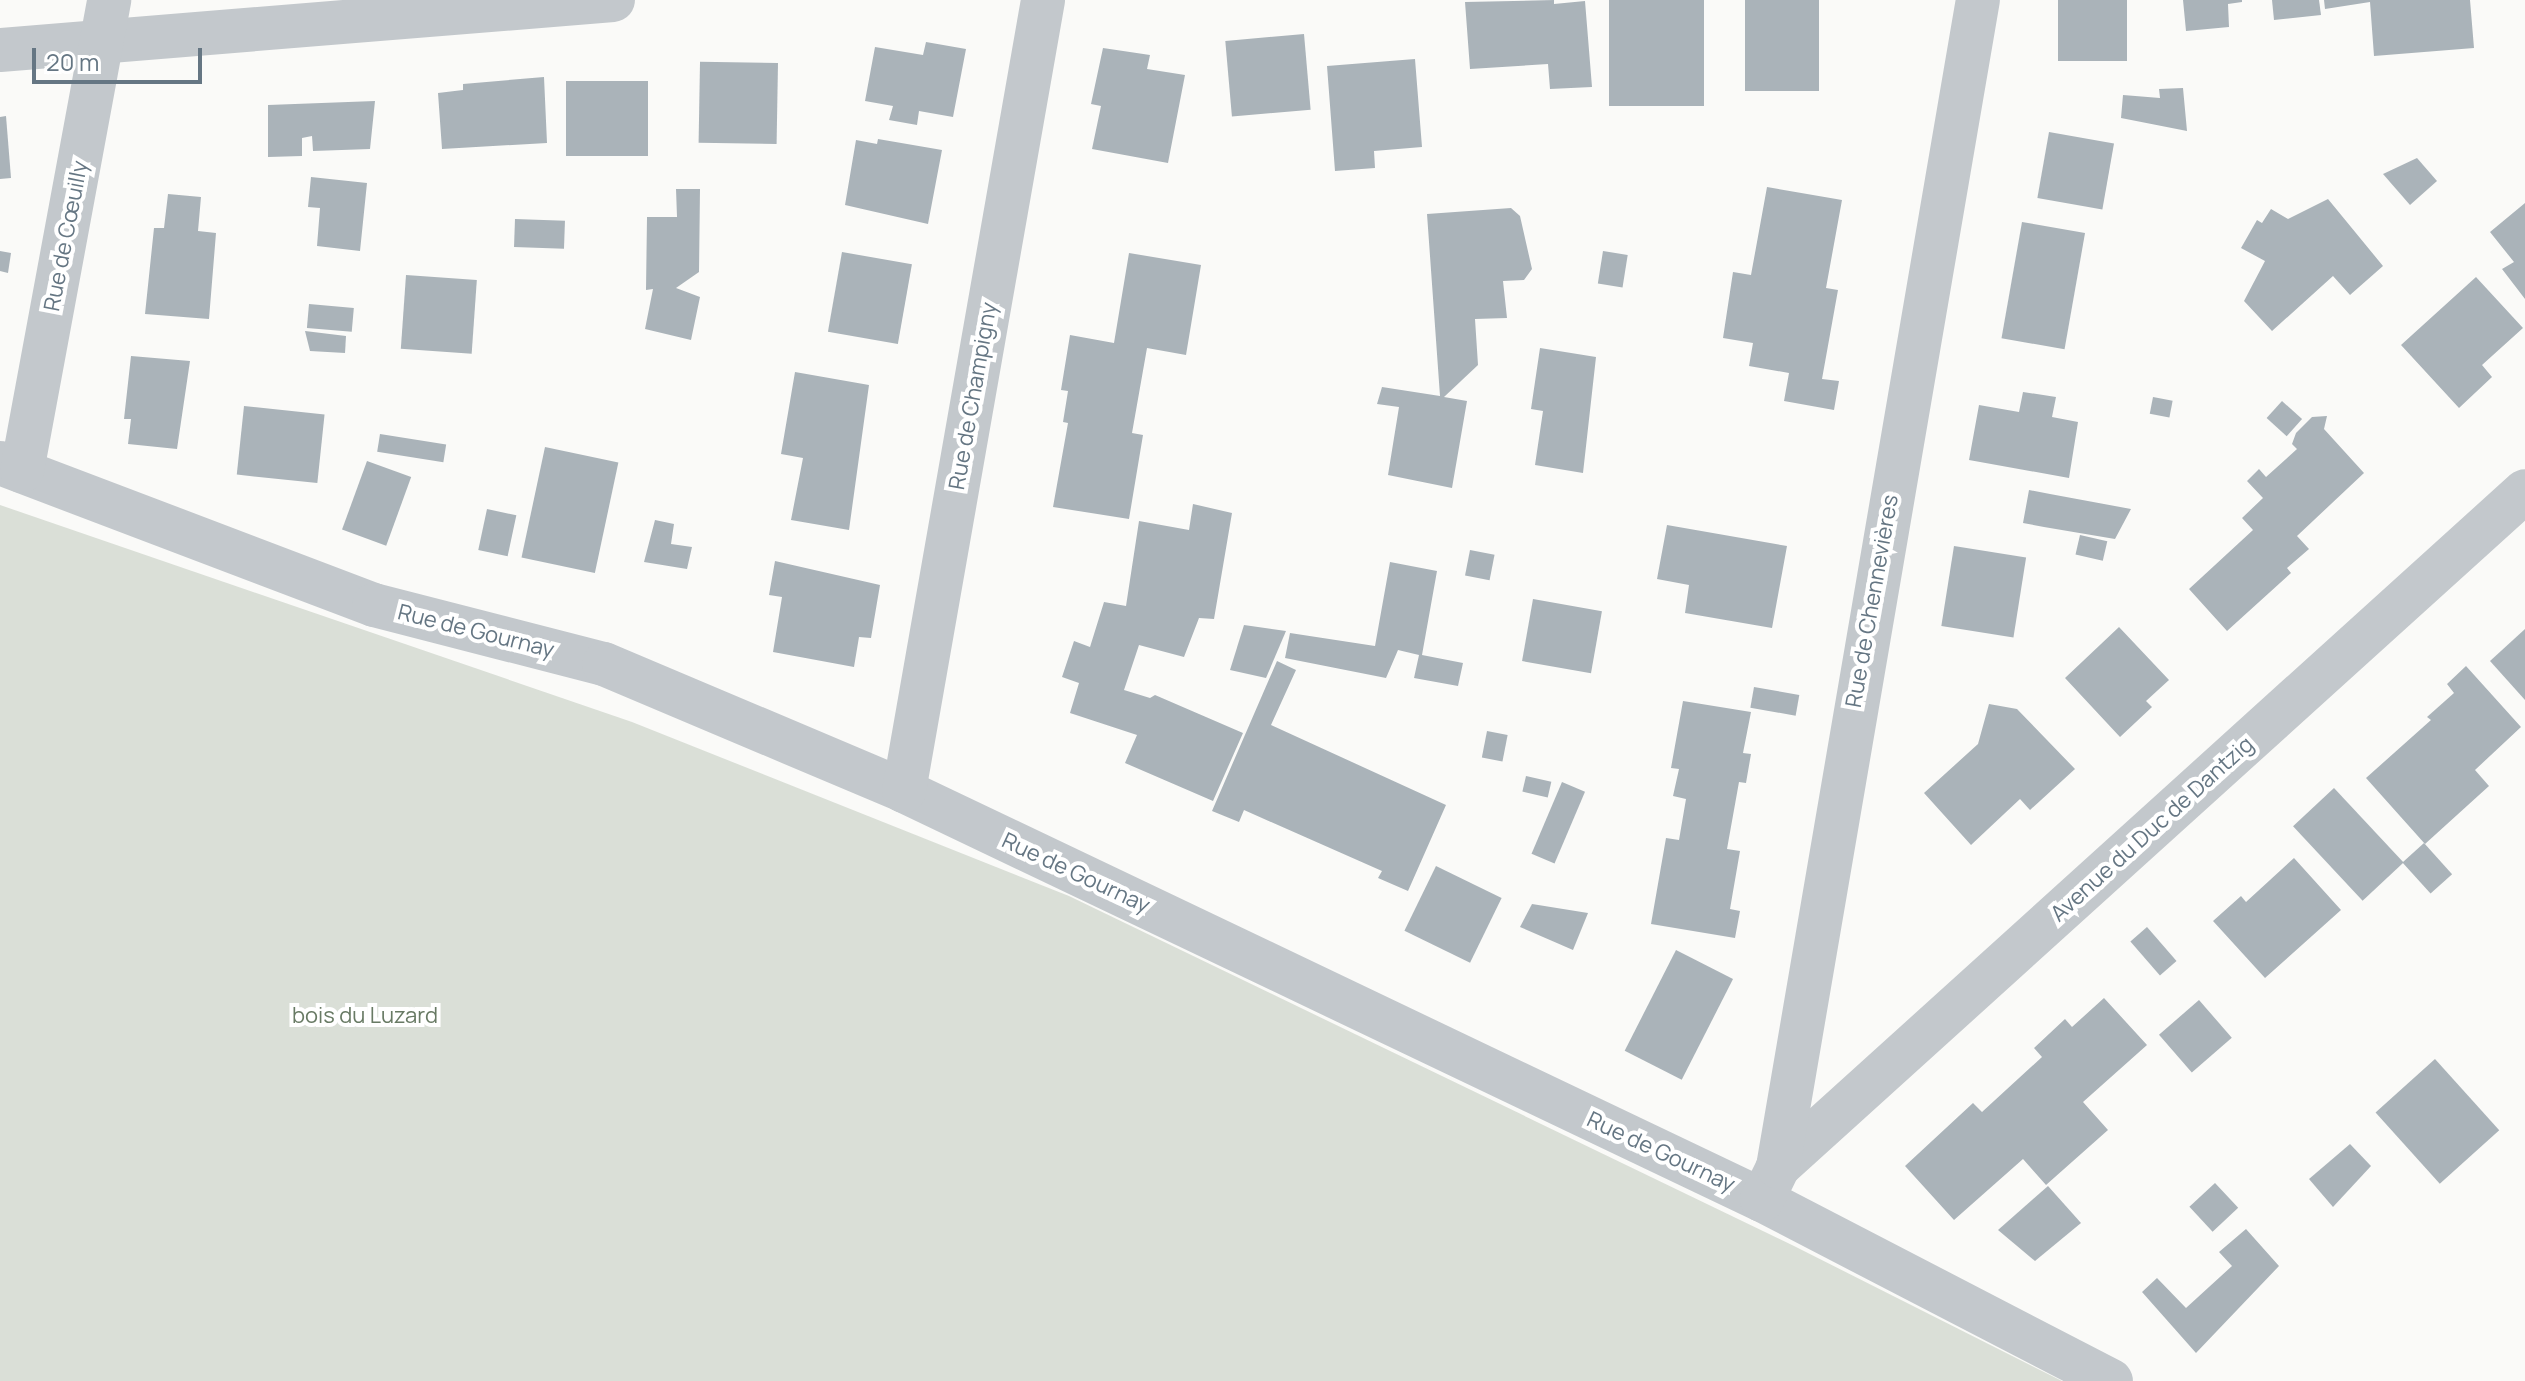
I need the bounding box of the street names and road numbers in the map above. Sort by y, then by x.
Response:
street label: Rue de Cœuilly [38,159,94,313]
street label: Rue de Champigny [944,300,1002,492]
street label: Rue de Chennevières [1840,493,1904,709]
street label: Rue de Gournay [395,599,557,663]
street label: Avenue du Duc de Dantzig [2045,731,2259,927]
street label: Rue de Gournay [998,827,1154,919]
street label: Rue de Gournay [1583,1106,1739,1198]

